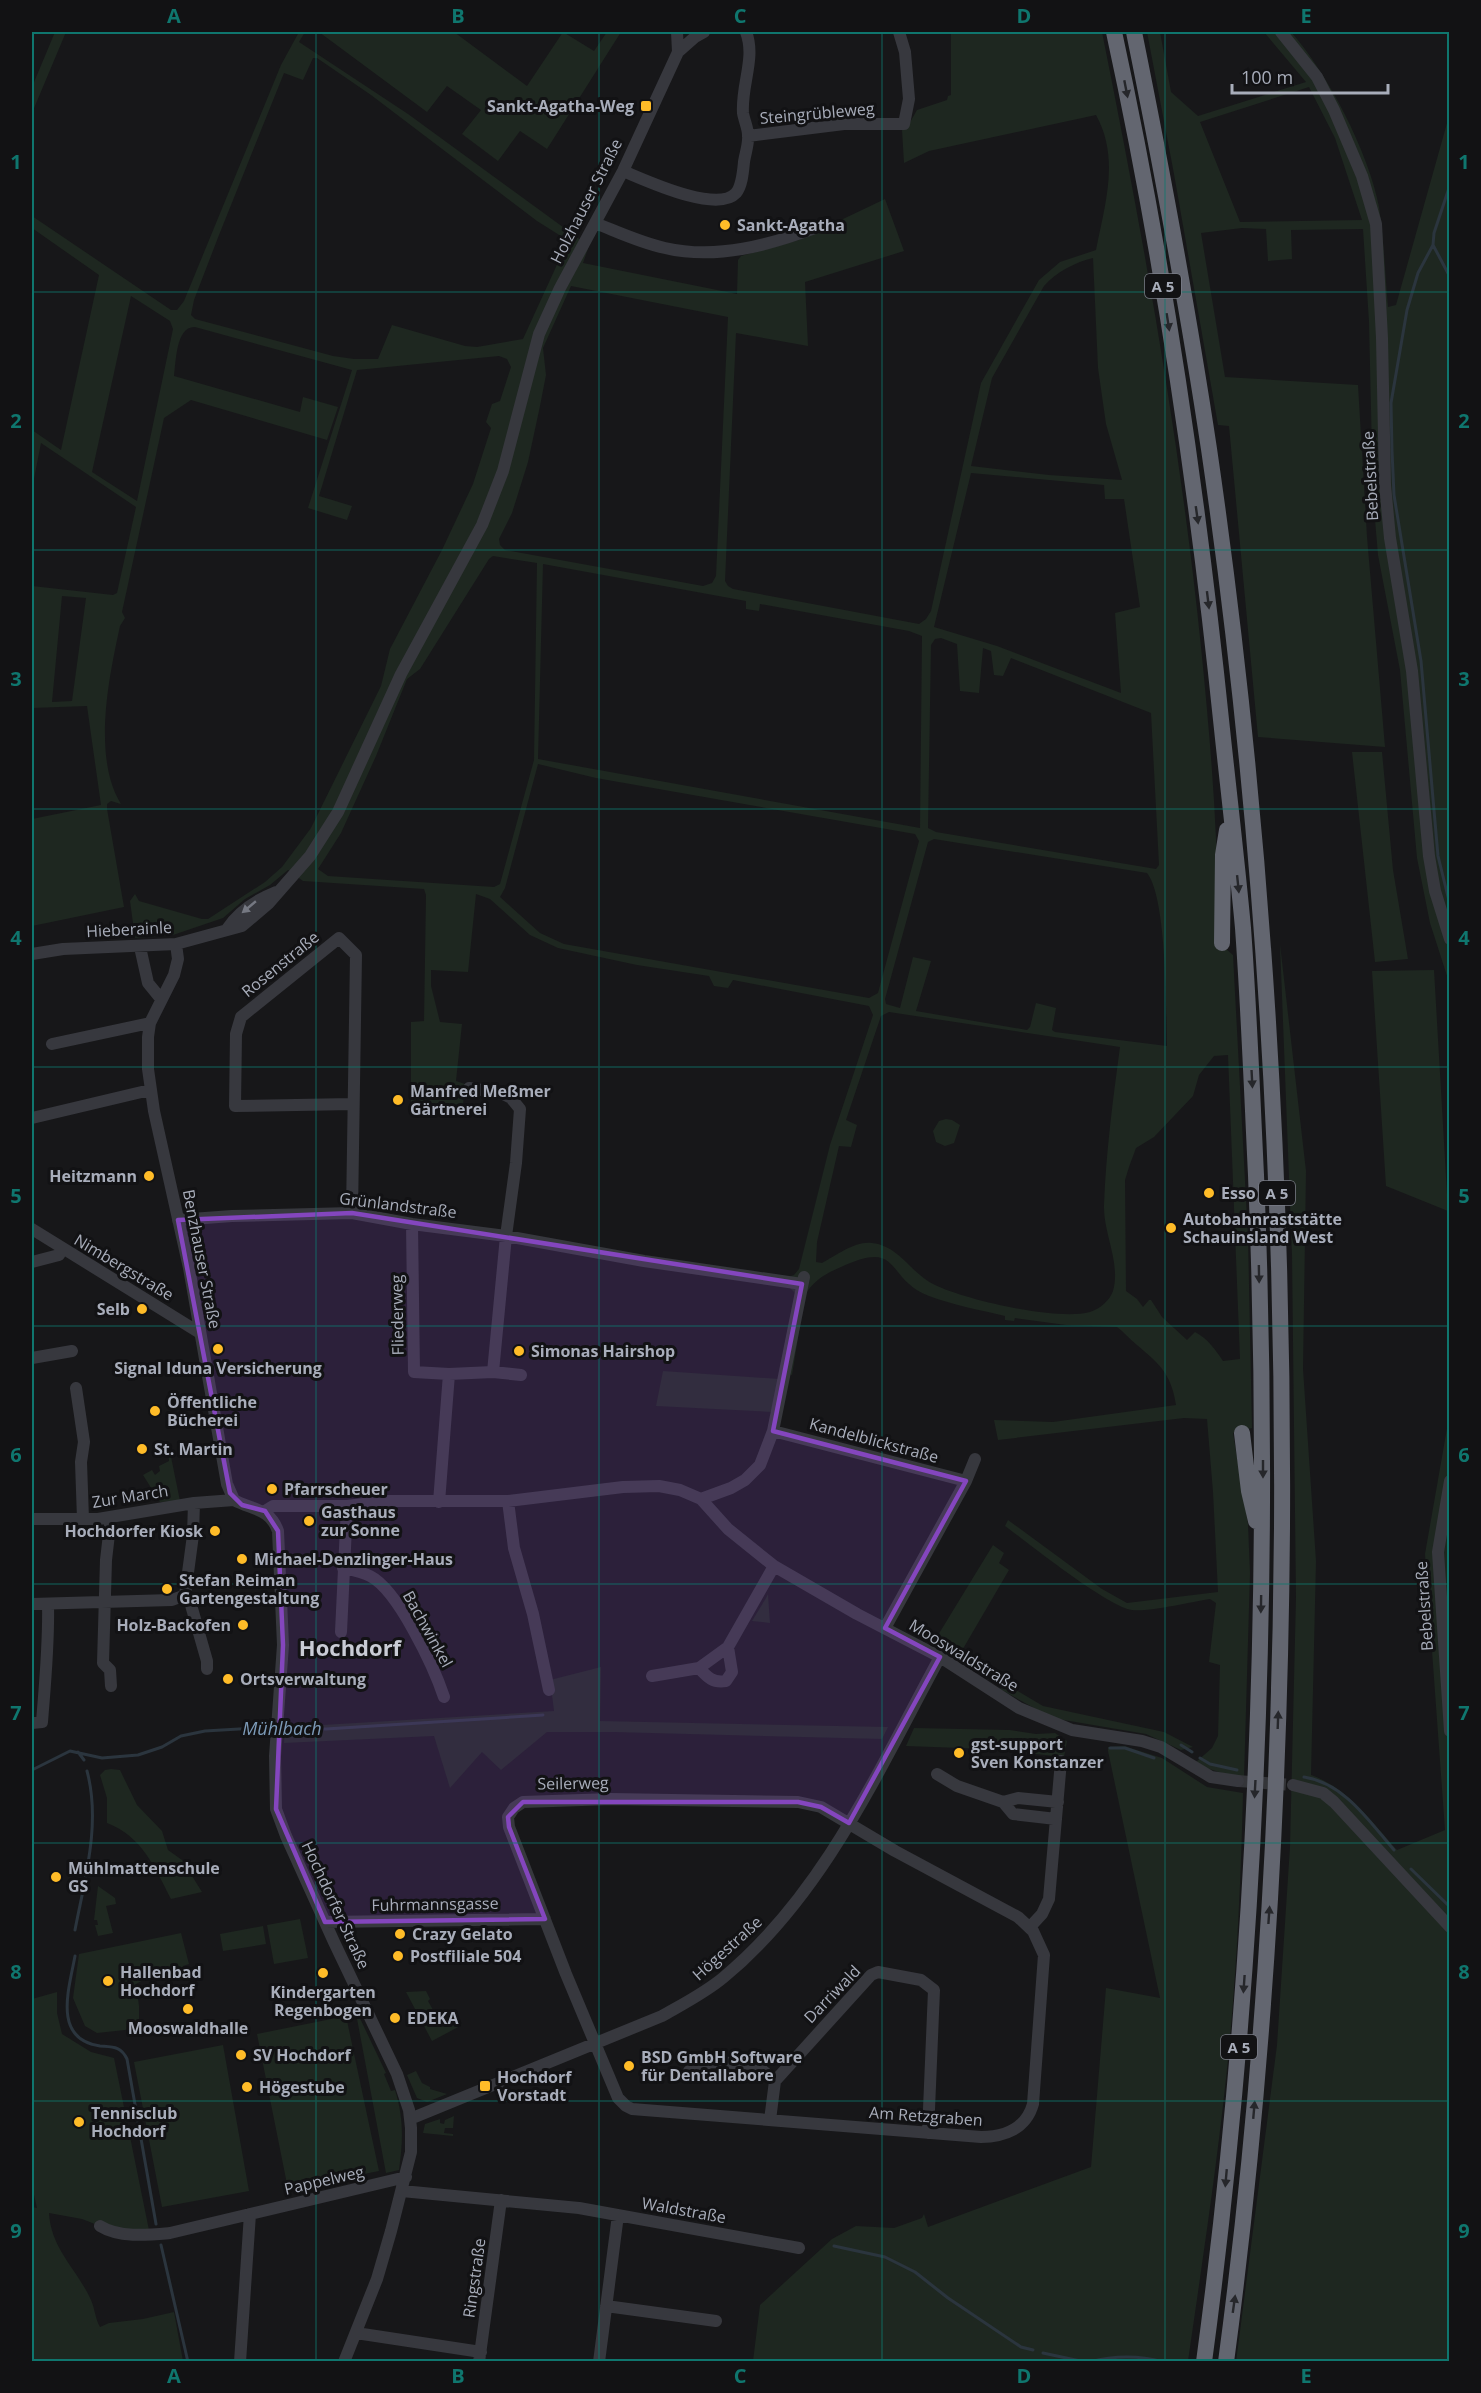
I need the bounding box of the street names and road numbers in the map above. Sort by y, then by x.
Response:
street label: Steingrübleweg [759,97,876,129]
street label: Holzhauser Straße [545,135,627,267]
road number: A 5 [1145,274,1181,298]
street label: Bebelstraße [1357,431,1383,521]
street label: Hieberainle [86,916,172,942]
street label: Rosenstraße [237,926,323,1002]
road number: A 5 [1259,1181,1295,1205]
street label: Grünlandstraße [338,1187,458,1223]
street label: Benzhauser Straße [178,1188,226,1330]
street label: Nimbergstraße [70,1229,178,1305]
street label: Fliederweg [385,1274,409,1356]
street label: Kandelblickstraße [807,1412,941,1468]
street label: Zur March [90,1479,170,1513]
street label: Bebelstraße [1410,1560,1438,1652]
street label: Bachwinkel [398,1587,458,1671]
street label: Mooswaldstraße [905,1614,1023,1696]
street label: Seilerweg [537,1771,609,1795]
street label: Hochdorfer Straße [297,1837,375,1973]
street label: Fuhrmannsgasse [371,1892,499,1916]
street label: Högestraße [687,1911,767,1985]
street label: Darriwald [799,1960,865,2028]
road number: A 5 [1221,2035,1257,2059]
street label: Am Retzgraben [868,2101,984,2131]
street label: Pappelweg [282,2160,366,2200]
street label: Waldstraße [640,2192,728,2228]
street label: Ringstraße [458,2237,490,2319]

